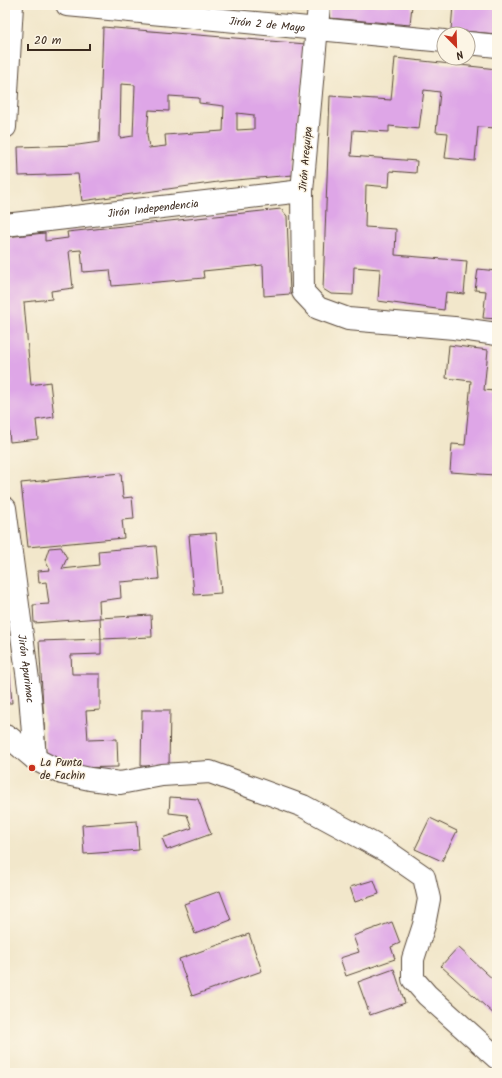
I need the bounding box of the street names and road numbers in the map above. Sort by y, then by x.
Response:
street label: Jirón 2 de Mayo [228,13,306,38]
street label: Jirón Arequipa [294,126,318,192]
street label: Jirón Independencia [107,195,200,223]
street label: Jirón Apurimac [12,633,39,704]

